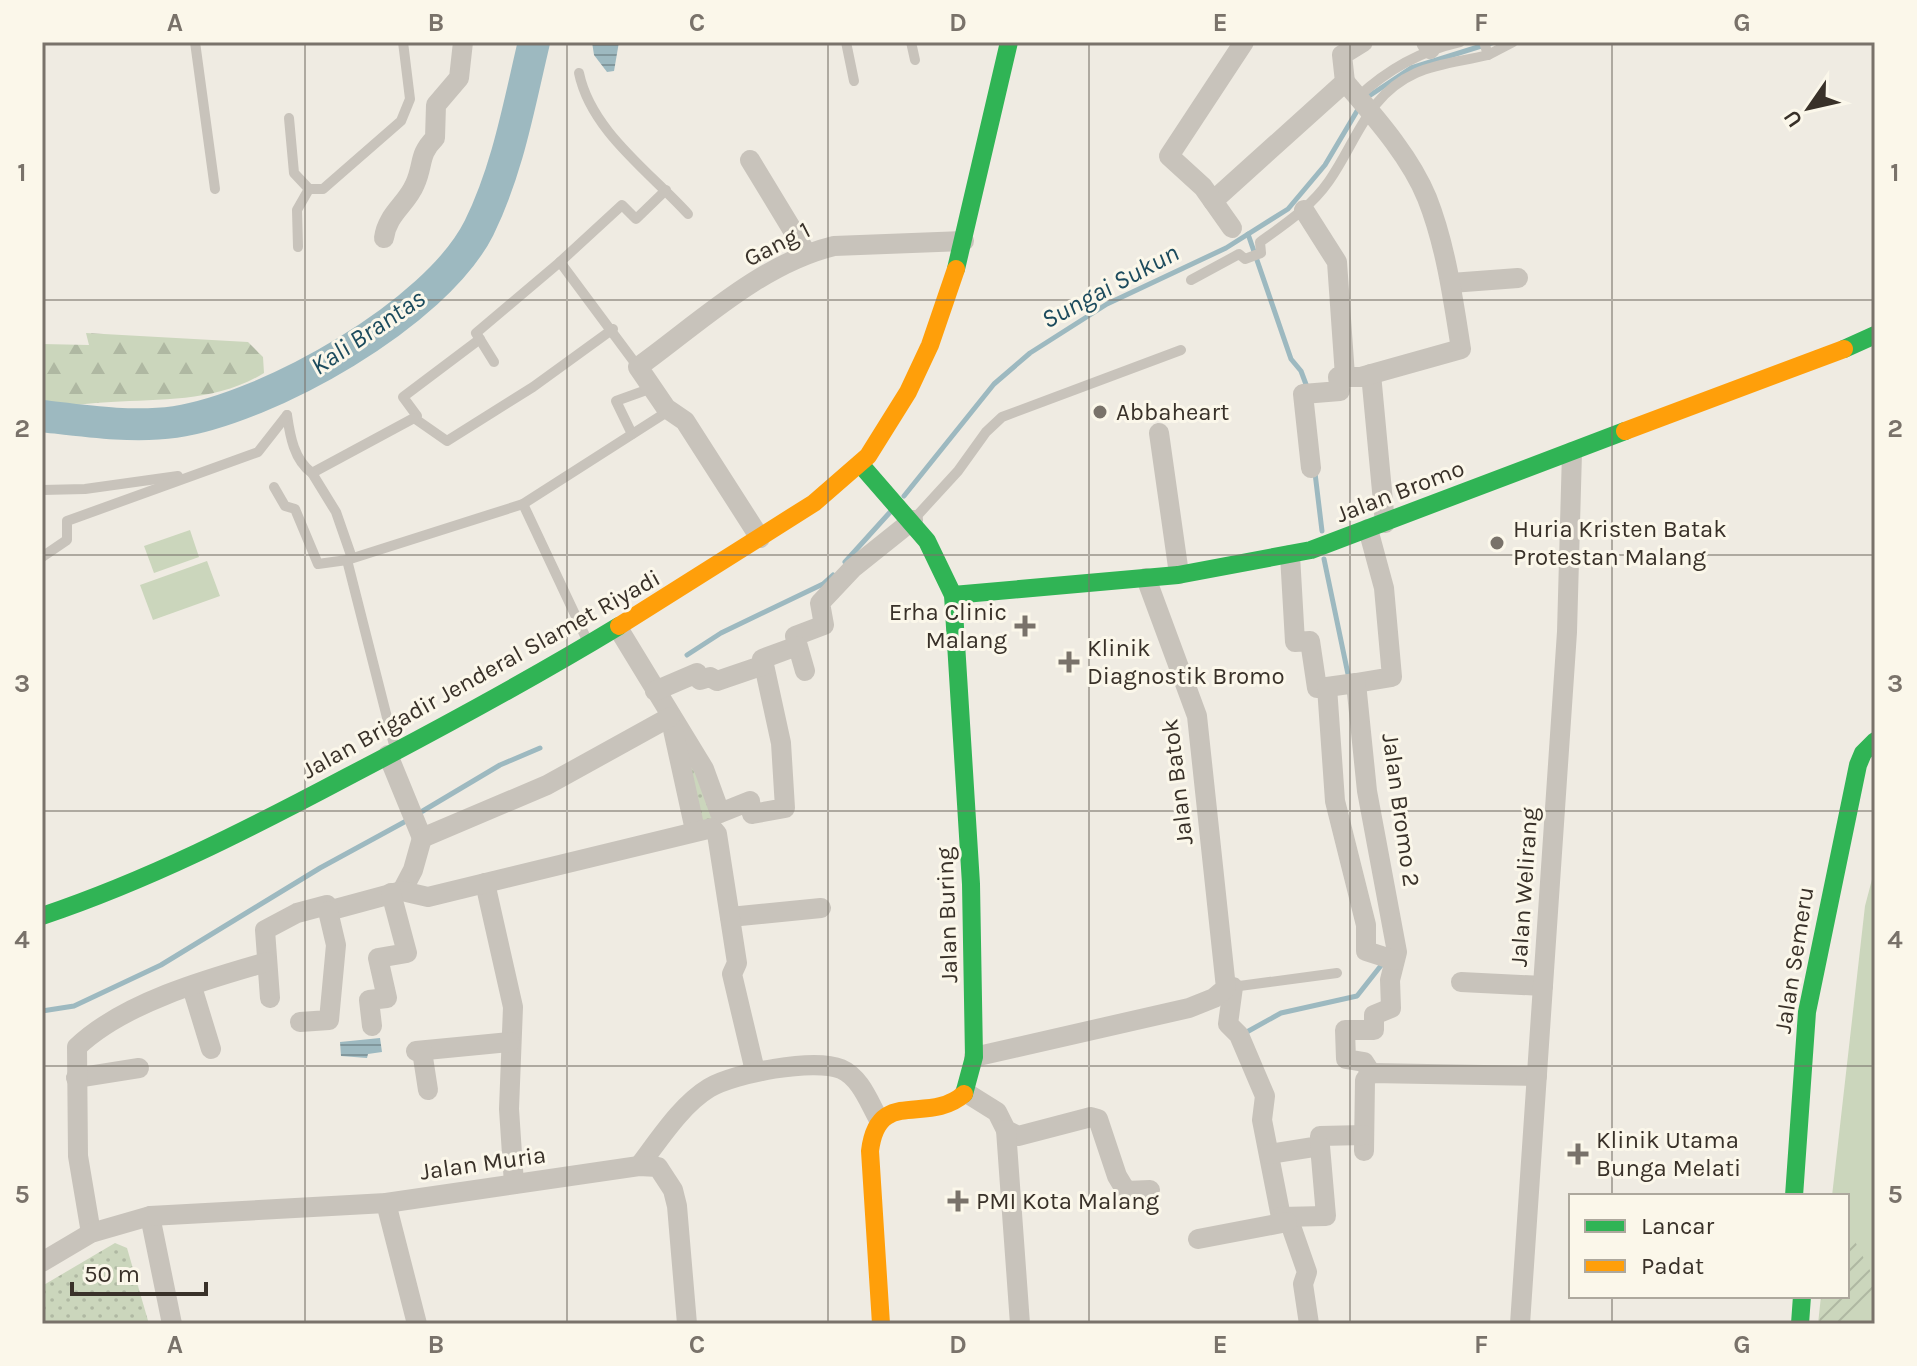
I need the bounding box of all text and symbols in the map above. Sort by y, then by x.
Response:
text: A [167,7,183,38]
text: B [428,7,444,38]
text: C [689,7,705,38]
text: D [949,7,967,38]
text: E [1212,7,1228,38]
text: F [1474,7,1488,38]
text: G [1733,7,1751,38]
north arrow [1769,68,1849,148]
text: U [1778,105,1808,132]
text: 1 [17,157,27,188]
text: 1 [1890,157,1900,188]
street label: Gang 1 [739,216,815,272]
water label: Sungai Sukun [1036,237,1184,335]
water label: Kali Brantas [305,282,431,382]
place label: Abbaheart [1116,398,1229,426]
marker: Abbaheart [1091,403,1109,421]
text: 2 [14,413,30,444]
text: 2 [1887,413,1903,444]
street label: Jalan Bromo [1332,454,1468,528]
place label: Huria Kristen Batak Protestan Malang [1513,515,1727,571]
marker: Huria Kristen Batak Protestan Malang [1488,534,1506,552]
street label: Jalan Brigadir Jenderal Slamet Riyadi [297,564,665,784]
place label: Erha Clinic Malang [889,598,1007,654]
marker: Erha Clinic Malang [1014,615,1036,637]
place label: Klinik Diagnostik Bromo [1087,634,1285,690]
marker: Klinik Diagnostik Bromo [1058,651,1080,673]
text: 3 [14,668,30,699]
text: 3 [1887,668,1903,699]
street label: Jalan Batok [1155,717,1199,847]
street label: Jalan Bromo 2 [1376,731,1426,889]
street label: Jalan Welirang [1504,806,1544,968]
street label: Jalan Buring [931,846,963,984]
street label: Jalan Semeru [1769,885,1819,1035]
text: 4 [14,924,30,955]
text: 4 [1887,924,1903,955]
place label: Klinik Utama Bunga Melati [1596,1126,1741,1182]
street label: Jalan Muria [418,1140,548,1186]
marker: Klinik Utama Bunga Melati [1567,1143,1589,1165]
text: 5 [14,1179,30,1210]
text: 5 [1887,1179,1903,1210]
place label: PMI Kota Malang [976,1187,1160,1215]
marker: PMI Kota Malang [947,1190,969,1212]
legend [1569,1194,1849,1298]
text: Lancar [1641,1212,1715,1240]
scale bar [72,1246,206,1296]
text: Padat [1641,1252,1704,1280]
text: 50 m [84,1260,140,1288]
text: A [167,1329,183,1360]
text: B [428,1329,444,1360]
text: C [689,1329,705,1360]
text: D [949,1329,967,1360]
text: E [1212,1329,1228,1360]
text: F [1474,1329,1488,1360]
text: G [1733,1329,1751,1360]

